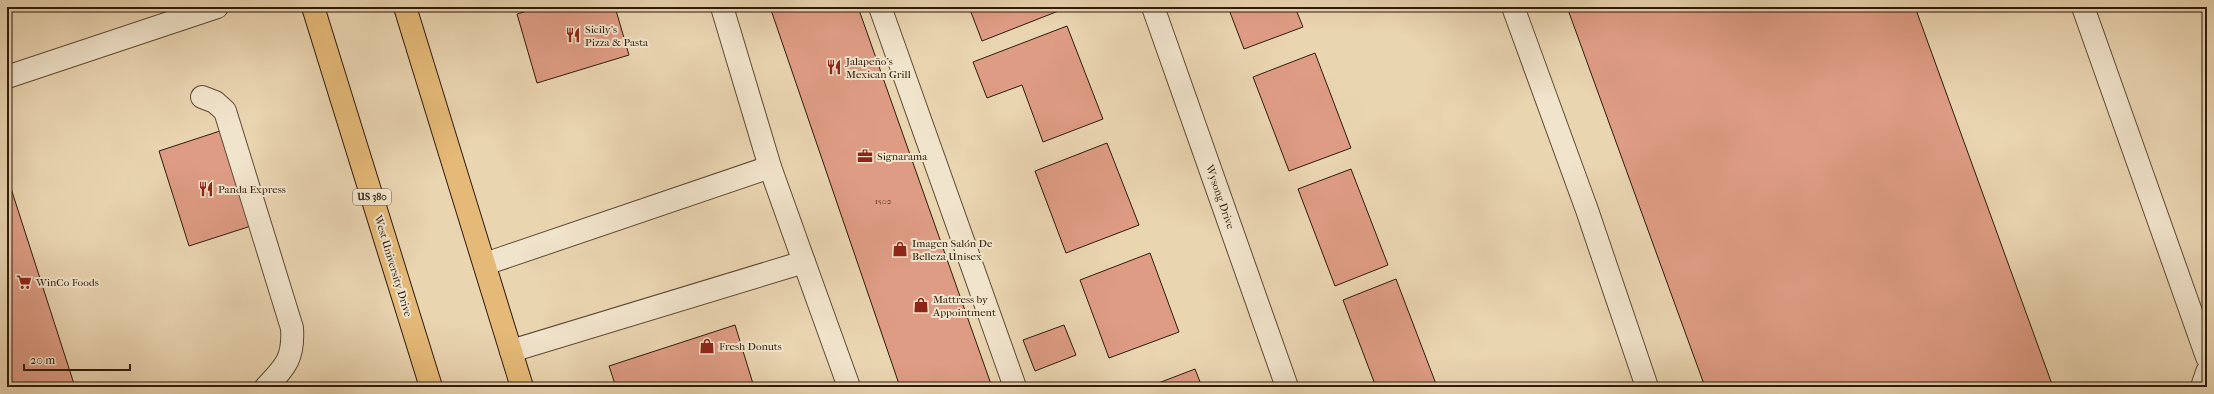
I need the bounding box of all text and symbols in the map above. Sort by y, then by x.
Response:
place label: Sicily's Pizza & Pasta [585,23,649,49]
restaurant icon: Sicily's Pizza & Pasta [564,26,582,44]
place label: Jalapeño's Mexican Grill [845,55,911,81]
restaurant icon: Jalapeño's Mexican Grill [825,58,843,76]
office icon: Signarama [856,147,874,165]
place label: Signarama [877,150,928,163]
street label: Wysong Drive [1203,162,1237,232]
restaurant icon: Panda Express [197,180,215,198]
place label: Panda Express [218,183,286,196]
road number: US 380 [353,189,391,205]
house number: 1502 [875,196,892,206]
street label: West University Drive [371,213,415,319]
place label: Imagen Salón De Belleza Unisex [912,237,993,263]
shop icon: Imagen Salón De Belleza Unisex [891,240,909,258]
supermarket icon: WinCo Foods [15,273,33,291]
place label: WinCo Foods [35,276,99,289]
place label: Mattress by Appointment [932,293,996,319]
shop icon: Mattress by Appointment [912,296,930,314]
shop icon: Fresh Donuts [698,337,716,355]
place label: Fresh Donuts [719,340,782,353]
scale bar [24,346,130,372]
text: 20 m [30,353,55,367]

